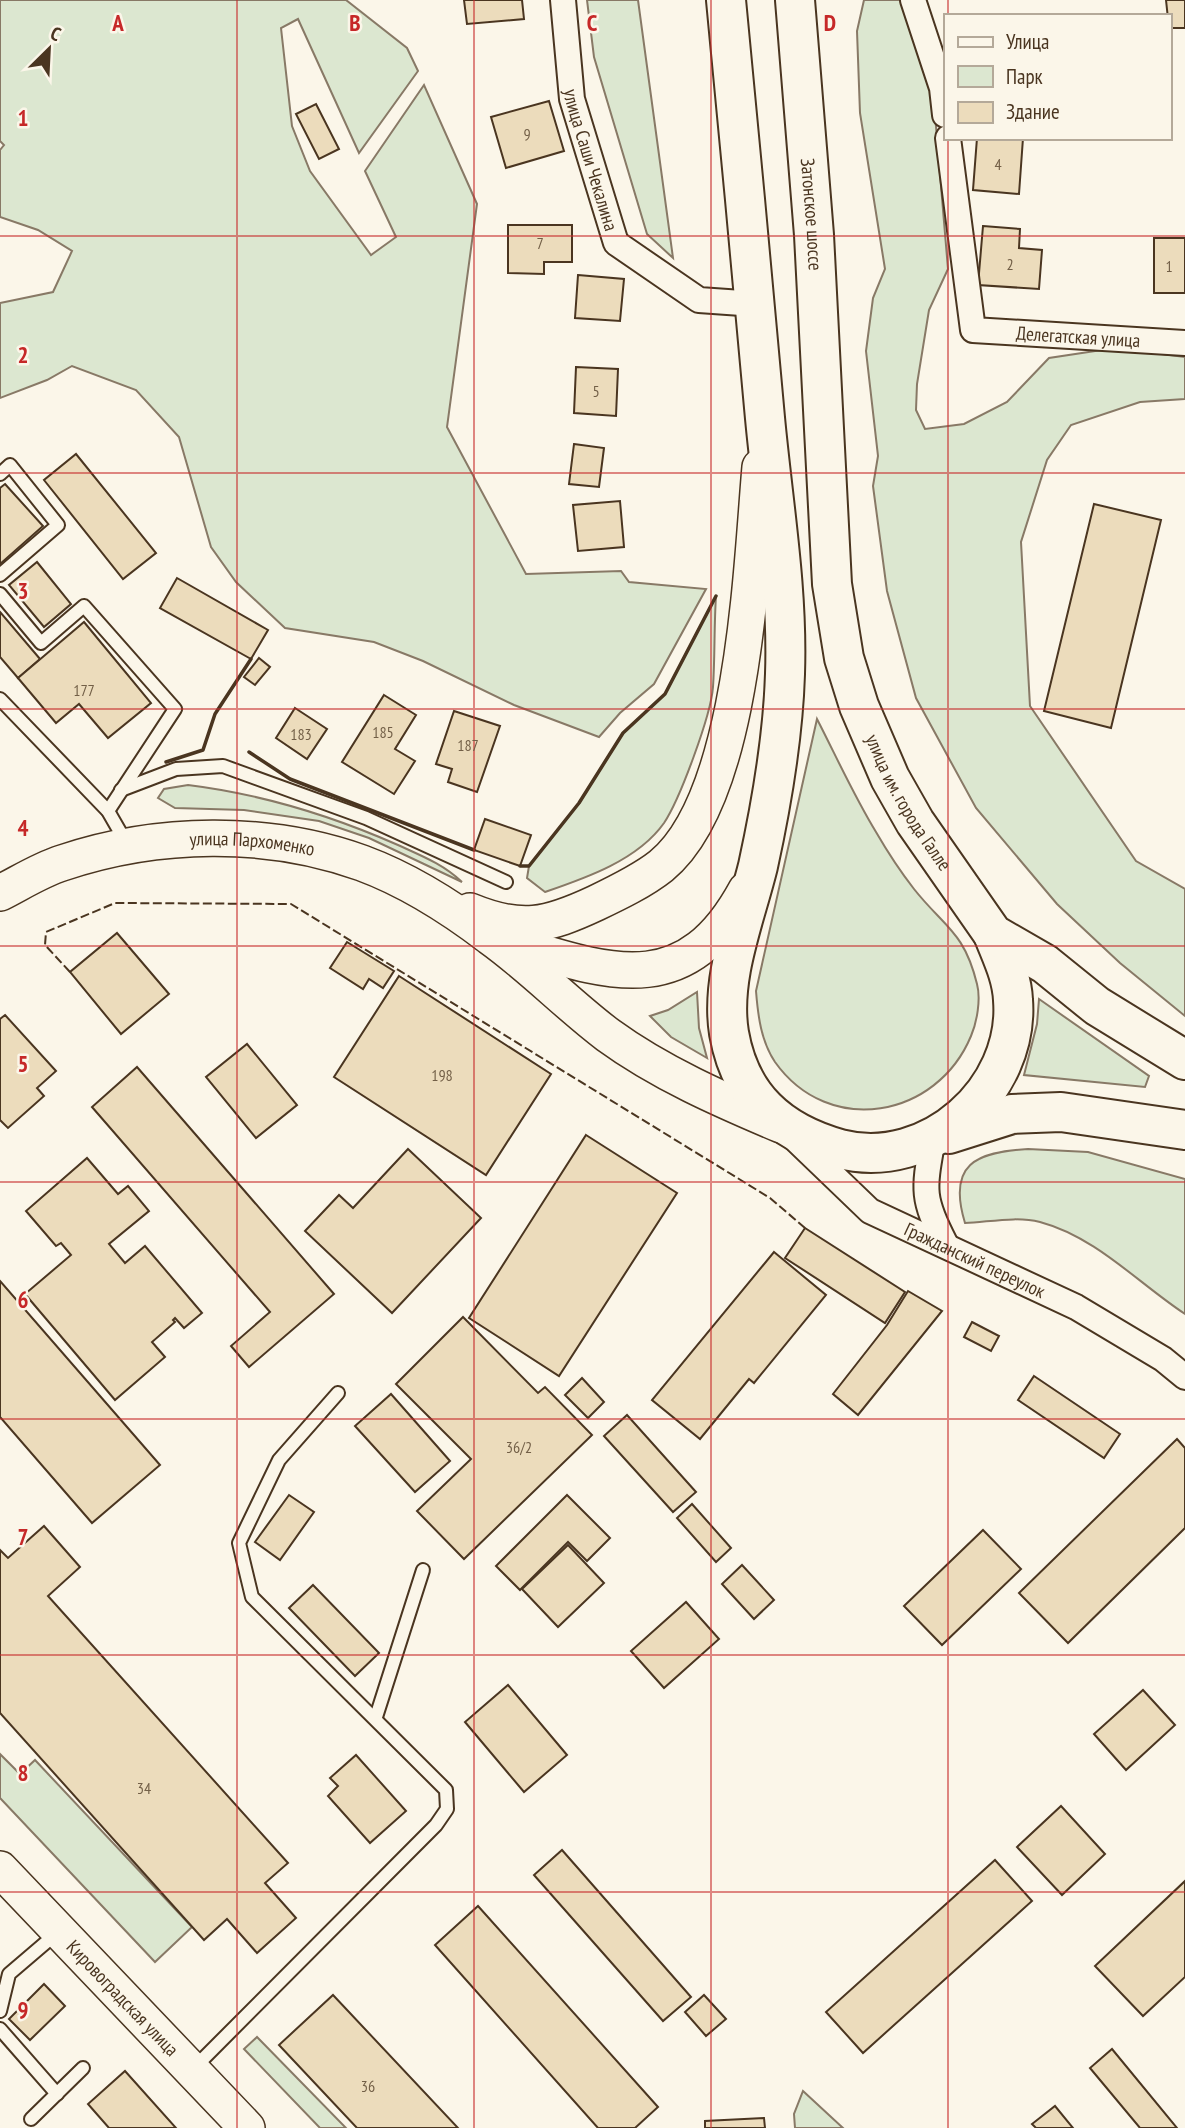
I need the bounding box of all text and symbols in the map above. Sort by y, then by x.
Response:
text: A [111,8,124,37]
text: B [349,8,361,37]
text: C [587,8,598,37]
text: D [824,8,836,37]
north arrow [14,14,84,84]
legend [944,14,1171,140]
text: С [47,21,65,46]
text: Улица [1006,28,1049,55]
text: Парк [1006,63,1043,90]
street label: улица Саши Чекалина [559,88,624,234]
text: Здание [1006,98,1060,125]
text: 1 [18,103,29,132]
house number: 9 [523,124,531,144]
house number: 4 [994,154,1002,174]
street label: Затонское шоссе [796,157,828,271]
house number: 7 [536,233,544,253]
house number: 2 [1006,254,1014,274]
house number: 1 [1165,256,1173,276]
street label: Делегатская улица [1015,321,1141,352]
text: 2 [18,340,29,369]
house number: 5 [592,381,600,401]
text: 3 [18,576,29,605]
house number: 177 [73,680,95,700]
house number: 185 [372,722,394,742]
house number: 183 [290,724,312,744]
street label: улица им. города Галле [861,730,957,875]
house number: 187 [457,735,479,755]
text: 4 [18,813,29,842]
street label: улица Пархоменко [189,826,317,861]
text: 5 [18,1049,29,1078]
house number: 198 [431,1065,453,1085]
street label: Гражданский переулок [901,1217,1050,1303]
text: 6 [18,1285,29,1314]
house number: 36/2 [506,1437,532,1457]
text: 7 [18,1522,29,1551]
text: 8 [18,1758,29,1787]
house number: 34 [137,1778,151,1798]
street label: Кировоградская улица [62,1935,184,2061]
text: 9 [18,1995,29,2024]
house number: 36 [361,2076,375,2096]

